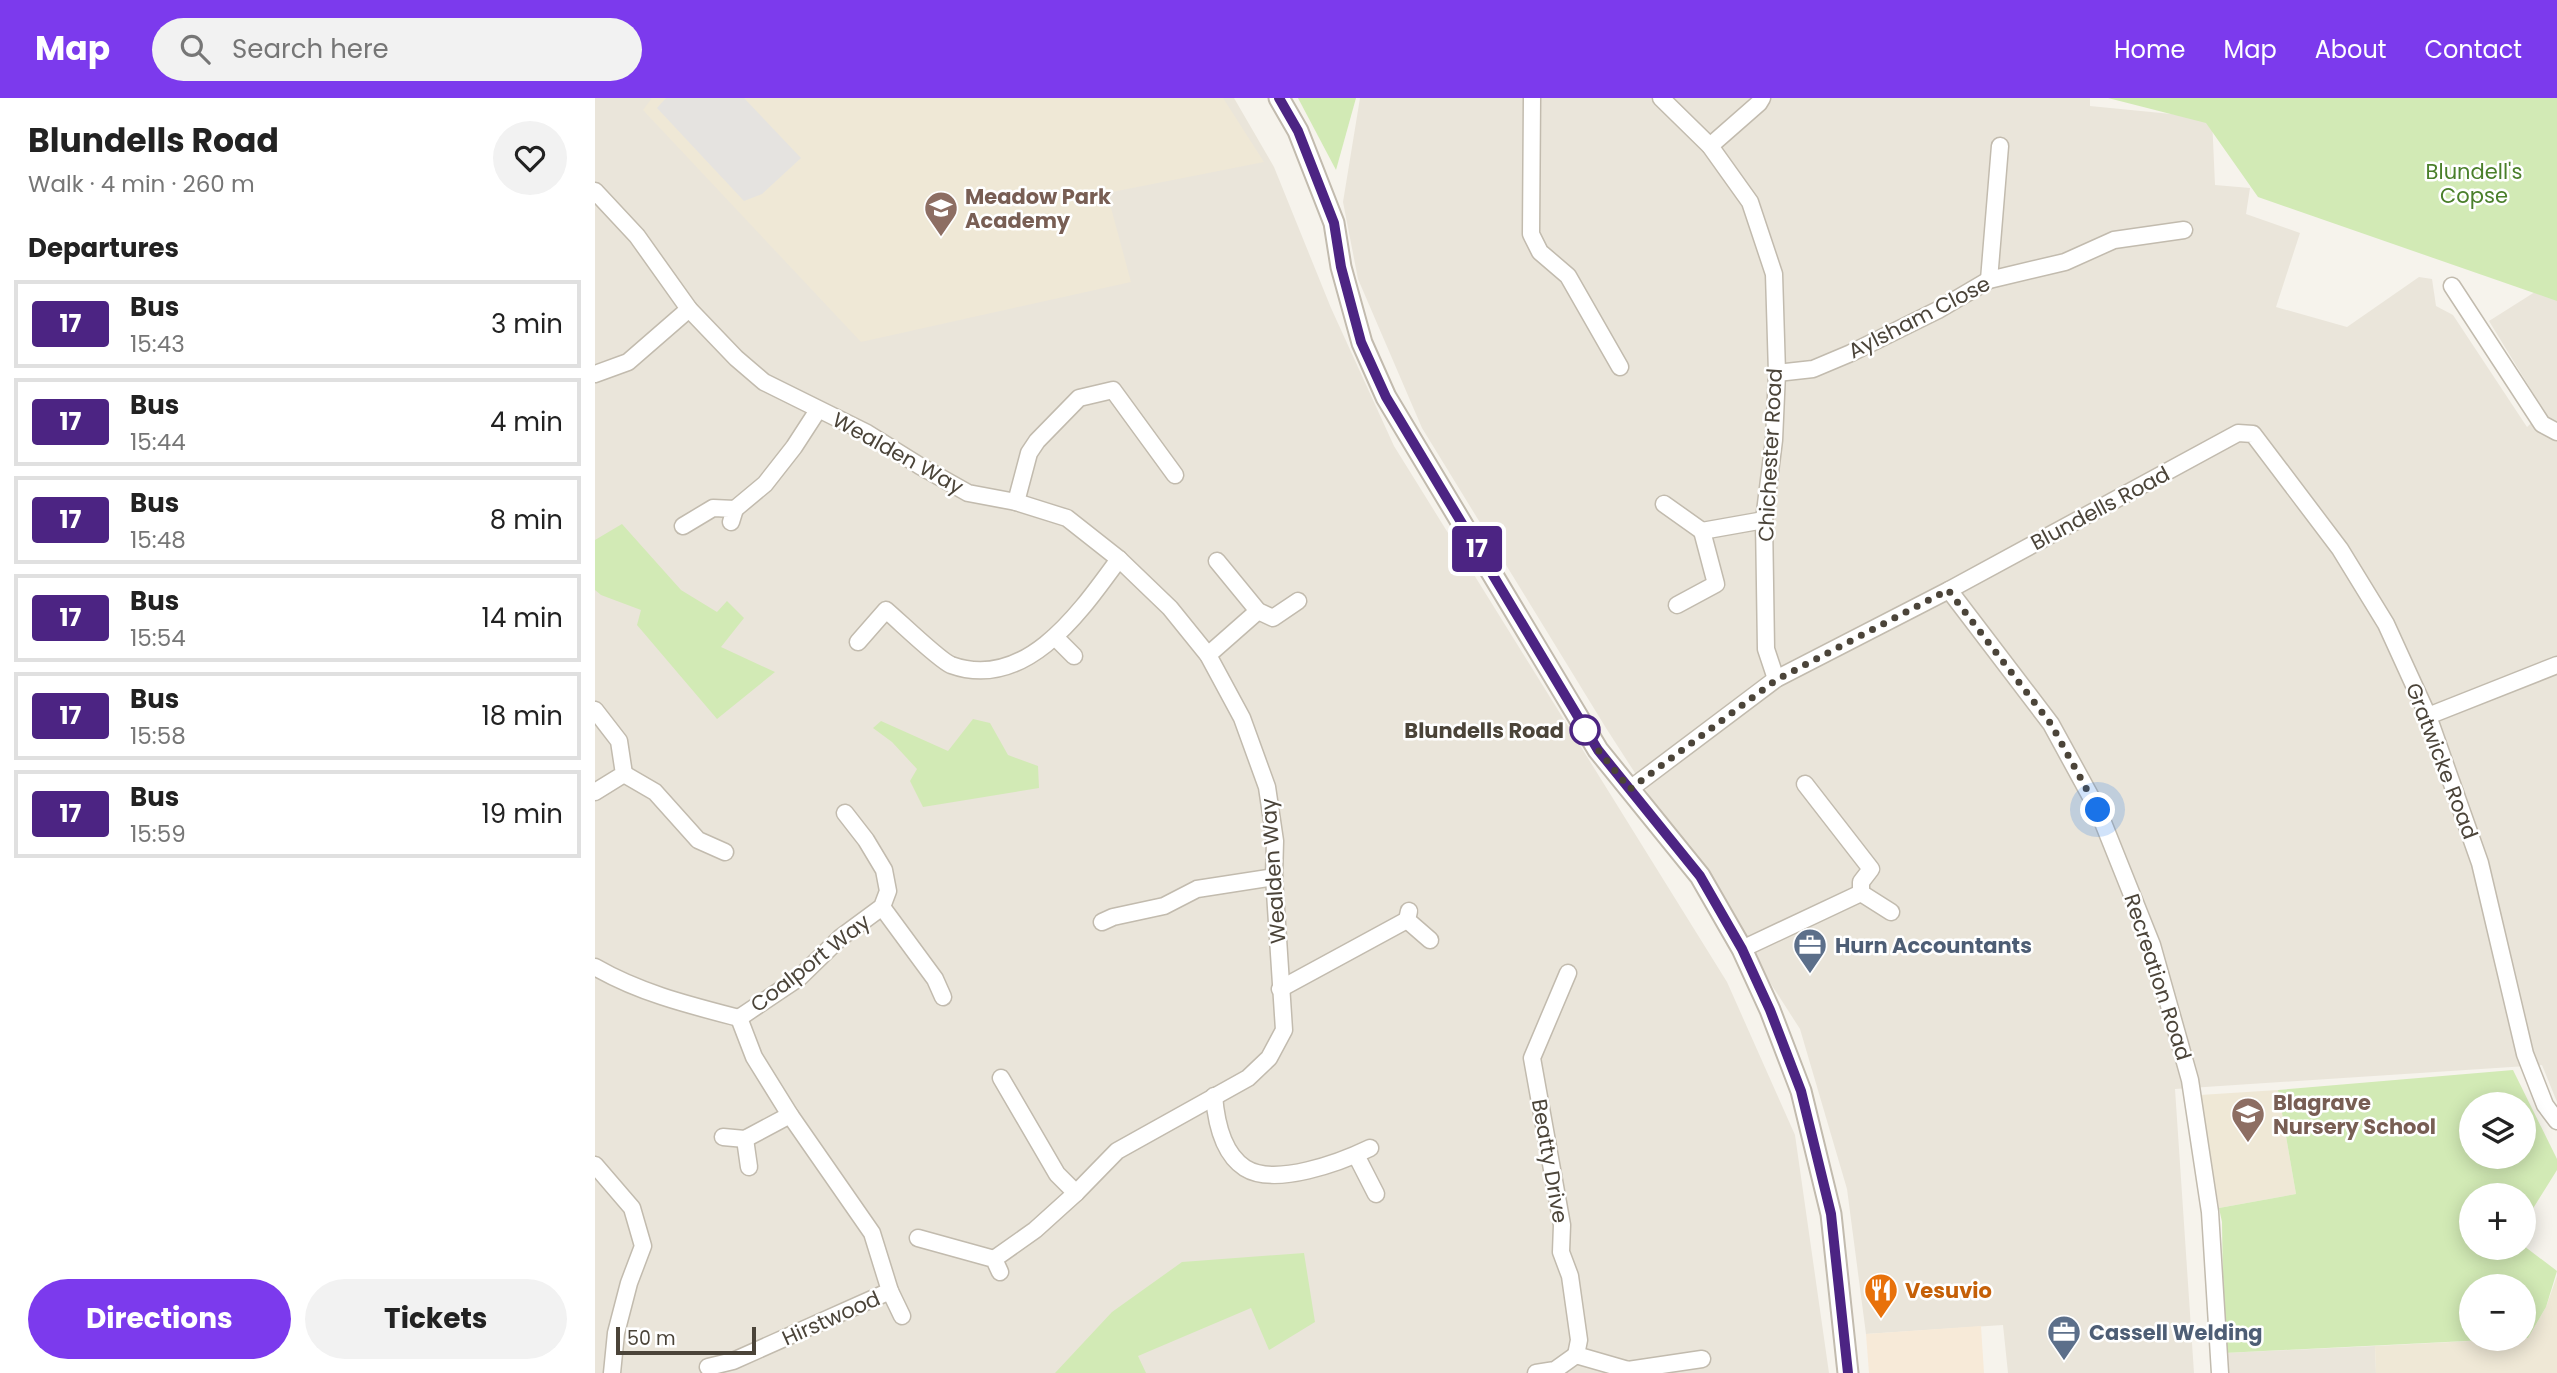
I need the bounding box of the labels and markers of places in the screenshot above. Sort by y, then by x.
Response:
place label: Meadow Park Academy [965,182,1111,235]
school or university icon: Meadow Park Academy [922,189,960,238]
marker: Blundells Road [1570,715,1600,745]
place label: Blundells Road [1404,716,1564,745]
office icon: Hurn Accountants [1791,926,1829,975]
place label: Hurn Accountants [1835,931,2032,960]
place label: Blagrave Nursery School [2273,1088,2436,1141]
school or university icon: Blagrave Nursery School [2229,1095,2267,1144]
restaurant icon: Vesuvio [1862,1271,1900,1320]
place label: Vesuvio [1905,1276,1992,1305]
office icon: Cassell Welding [2045,1313,2083,1362]
place label: Cassell Welding [2089,1318,2263,1347]

